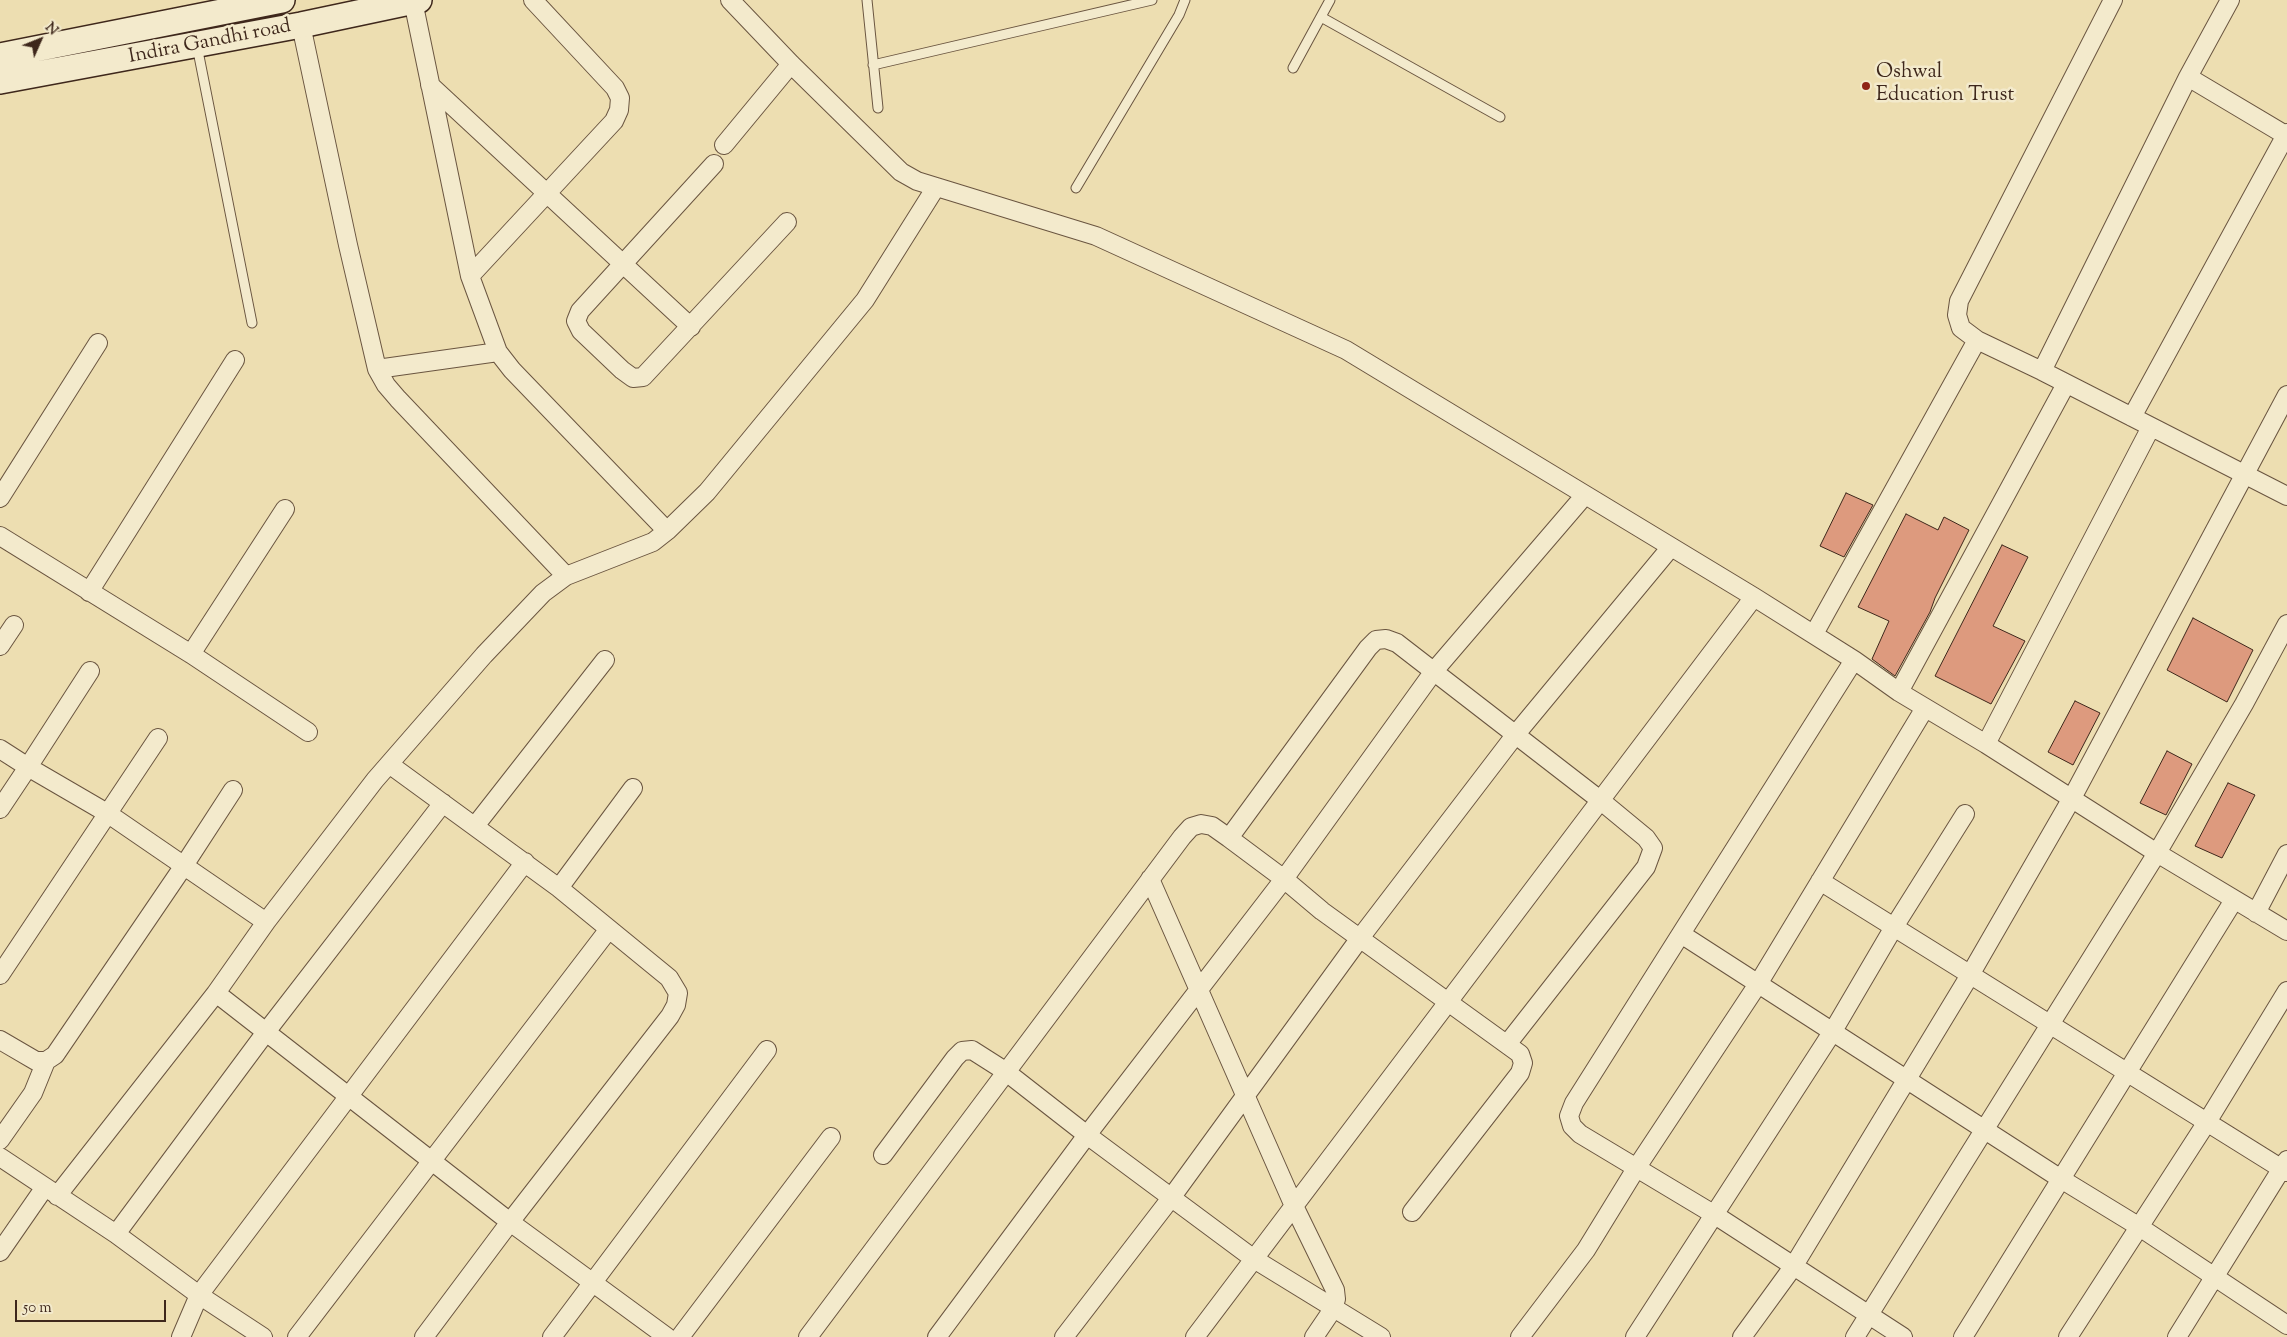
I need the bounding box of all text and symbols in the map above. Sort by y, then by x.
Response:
north arrow [15,15,65,65]
street label: Indira Gandhi road [127,15,293,71]
text: N [40,19,62,41]
place label: Oshwal Education Trust [1876,62,2014,109]
marker: Oshwal Education Trust [1860,80,1872,92]
scale bar [18,1290,169,1322]
text: 50 m [23,1298,52,1319]

